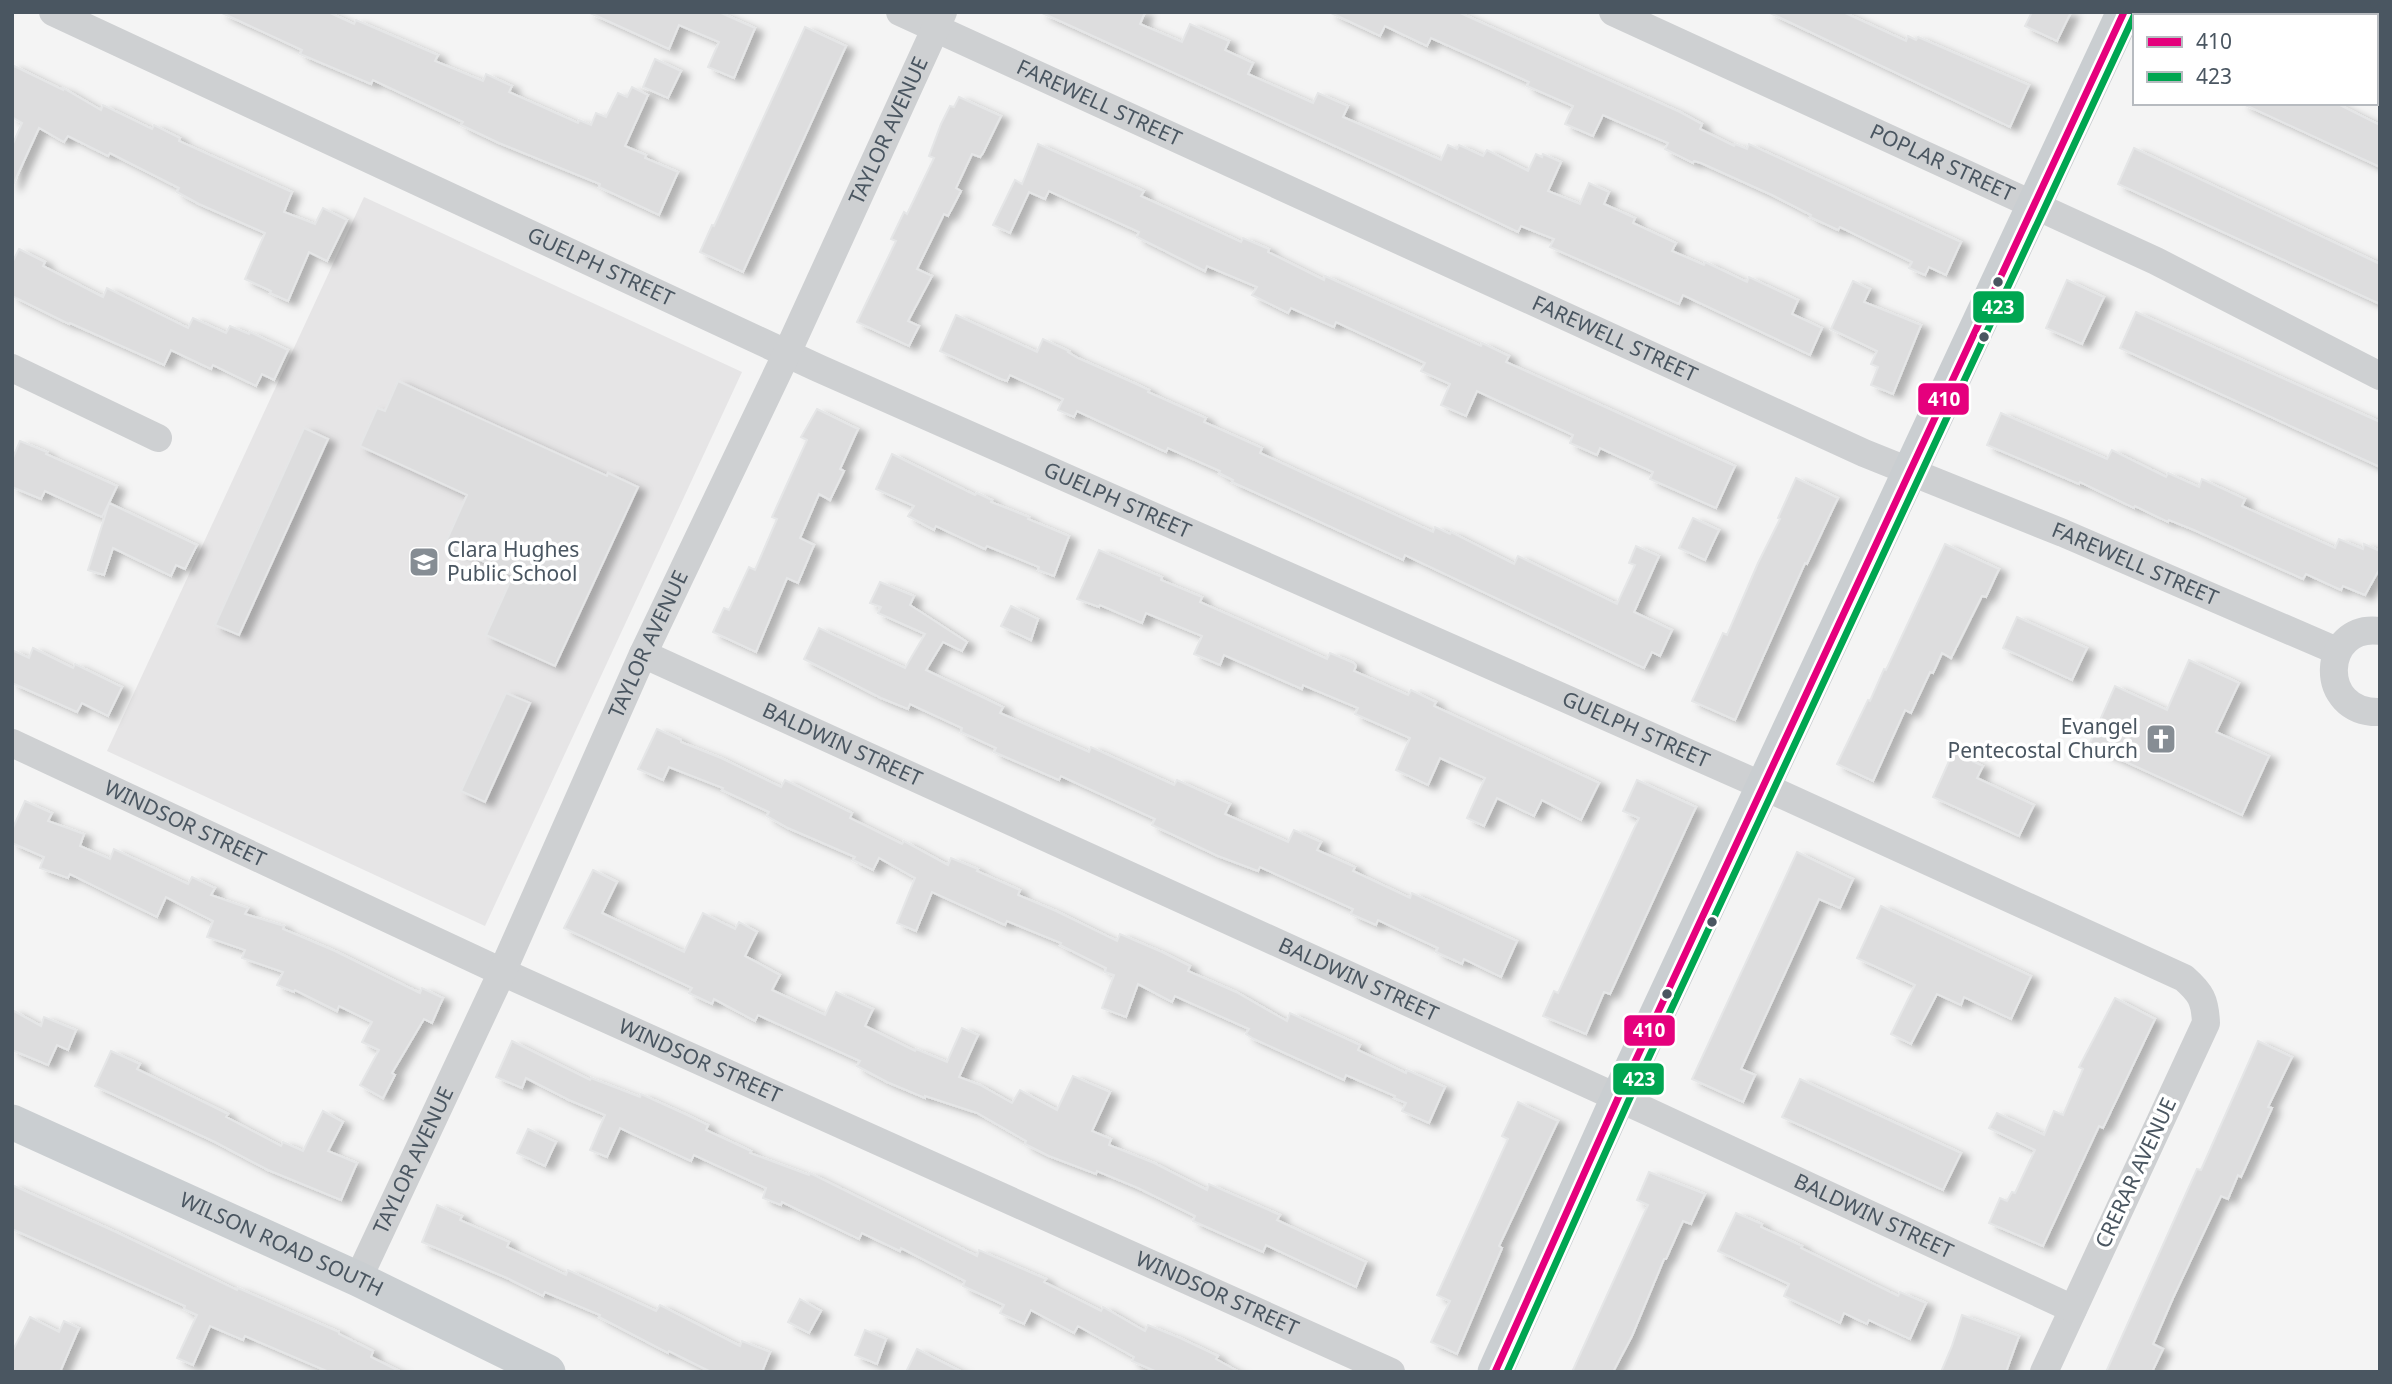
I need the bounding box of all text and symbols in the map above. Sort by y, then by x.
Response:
legend [2133,14,2378,105]
text: 410 [2196,27,2232,55]
street label: TAYLOR AVENUE [842,52,934,209]
street label: FAREWELL STREET [1012,52,1187,152]
text: 423 [2196,62,2232,90]
street label: POPLAR STREET [1866,117,2020,207]
street label: GUELPH STREET [523,220,679,312]
unlabelled marker [1991,275,2005,289]
street label: FAREWELL STREET [1528,288,1703,388]
line badge: 423 [1972,290,2025,324]
text: 423 [1982,294,2014,320]
unlabelled marker [1977,330,1991,344]
line badge: 410 [1917,382,1970,416]
text: 410 [1928,386,1960,412]
street label: GUELPH STREET [1040,455,1196,544]
street label: FAREWELL STREET [2048,515,2223,611]
place label: Clara Hughes Public School [447,535,579,587]
school or university icon: Clara Hughes Public School [407,545,441,579]
street label: TAYLOR AVENUE [601,566,694,722]
street label: GUELPH STREET [1558,684,1715,774]
street label: BALDWIN STREET [758,695,927,792]
place label: Evangel Pentecostal Church [1947,712,2138,764]
church icon: Evangel Pentecostal Church [2144,722,2178,756]
street label: WINDSOR STREET [100,773,271,873]
unlabelled marker [1705,915,1719,929]
street label: BALDWIN STREET [1274,930,1443,1027]
unlabelled marker [1660,987,1674,1001]
street label: WINDSOR STREET [615,1011,787,1109]
line badge: 410 [1623,1014,1676,1047]
text: 410 [1633,1017,1665,1043]
line badge: 423 [1612,1062,1665,1096]
text: 423 [1623,1066,1655,1092]
street label: TAYLOR AVENUE [366,1082,459,1238]
street label: CRERAR AVENUE [2088,1093,2182,1252]
street label: BALDWIN STREET [1790,1166,1958,1265]
street label: WILSON ROAD SOUTH [176,1185,388,1302]
street label: WINDSOR STREET [1132,1244,1304,1342]

